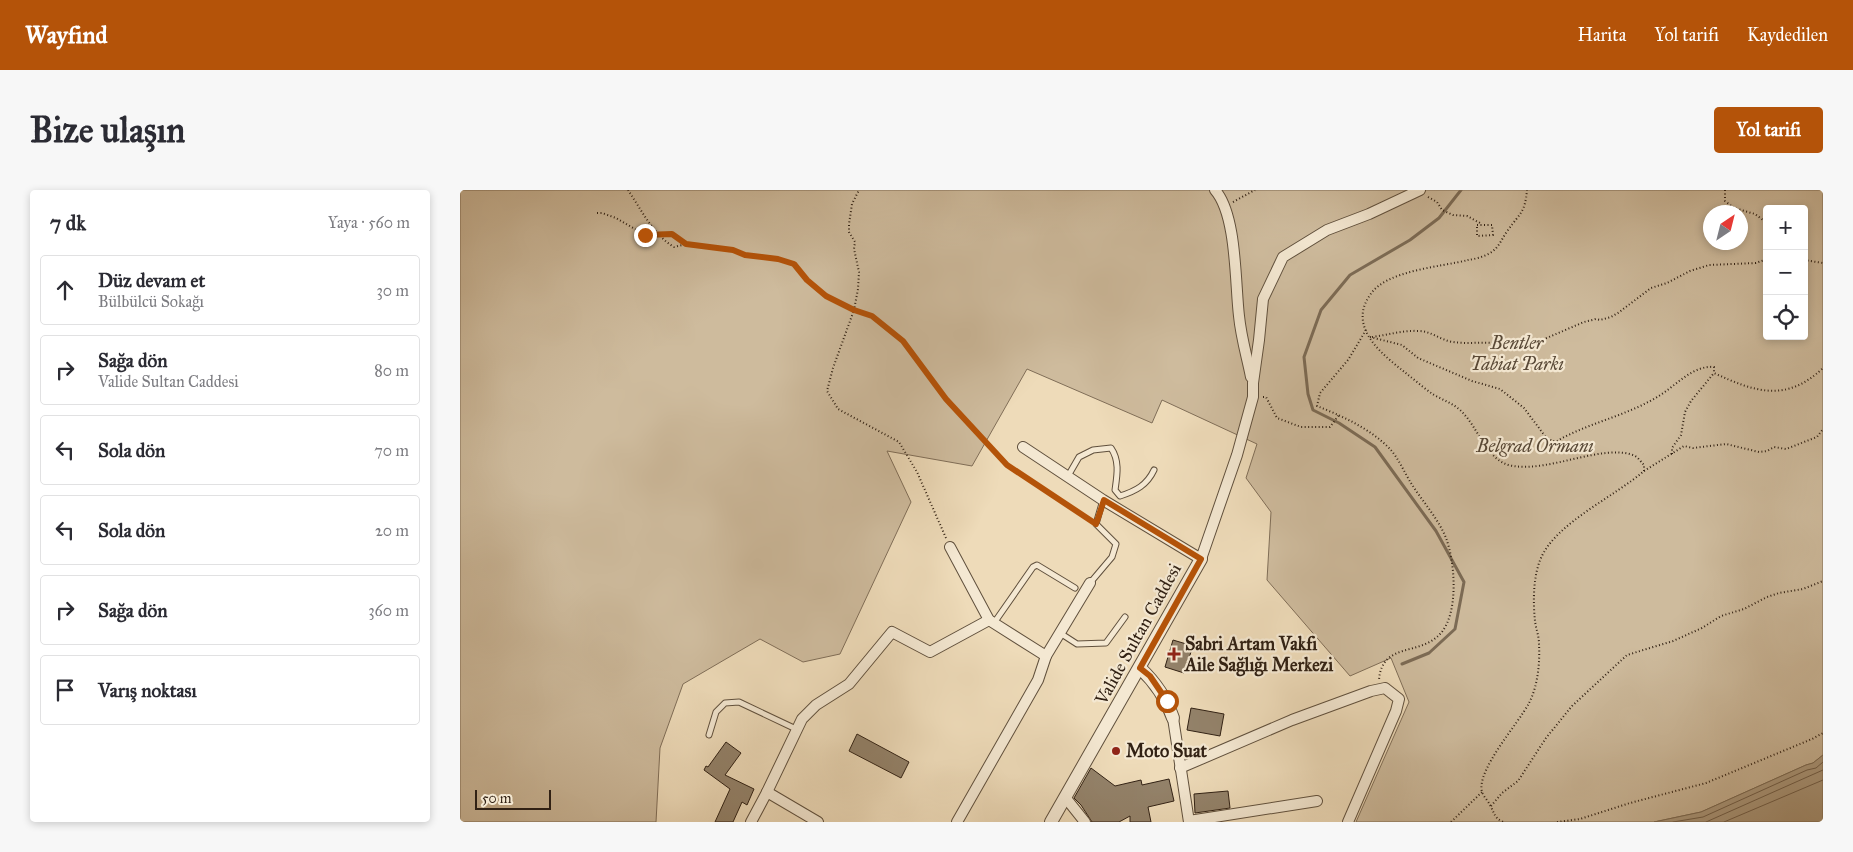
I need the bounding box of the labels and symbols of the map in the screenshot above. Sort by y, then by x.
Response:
north arrow [1703,205,1748,250]
route end [634,224,657,247]
park label: Bentler Tabiat Parkı [1470,332,1564,375]
park label: Belgrad Ormanı [1475,435,1594,457]
street label: Valide Sultan Caddesi [1090,559,1186,709]
place label: Sabri Artam Vakfı Aile Sağlığı Merkezi [1184,633,1334,677]
marker: Sabri Artam Vakfı Aile Sağlığı Merkezi [1167,647,1181,661]
route start [1156,690,1179,713]
place label: Moto Suat [1126,740,1208,762]
marker: Moto Suat [1110,745,1122,757]
scale bar [475,787,551,810]

